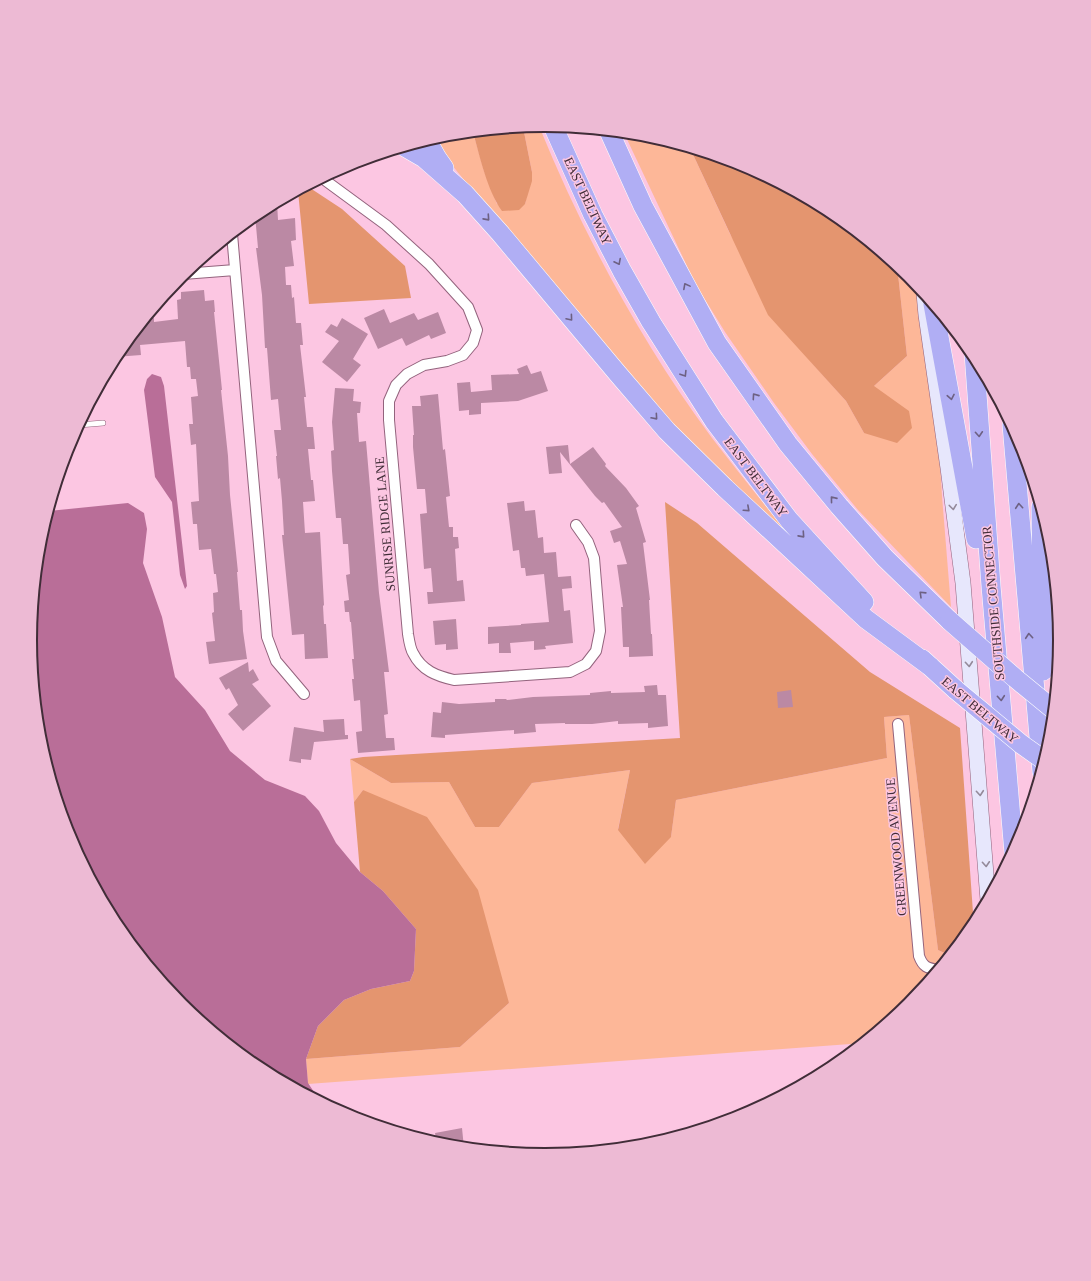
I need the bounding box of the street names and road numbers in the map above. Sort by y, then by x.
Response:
street label: EAST BELTWAY [561,155,615,248]
street label: EAST BELTWAY [721,434,791,520]
street label: SUNRISE RIDGE LANE [372,456,398,592]
street label: SOUTHSIDE CONNECTOR [979,525,1007,681]
street label: EAST BELTWAY [939,674,1022,747]
street label: GREENWOOD AVENUE [883,778,909,916]

